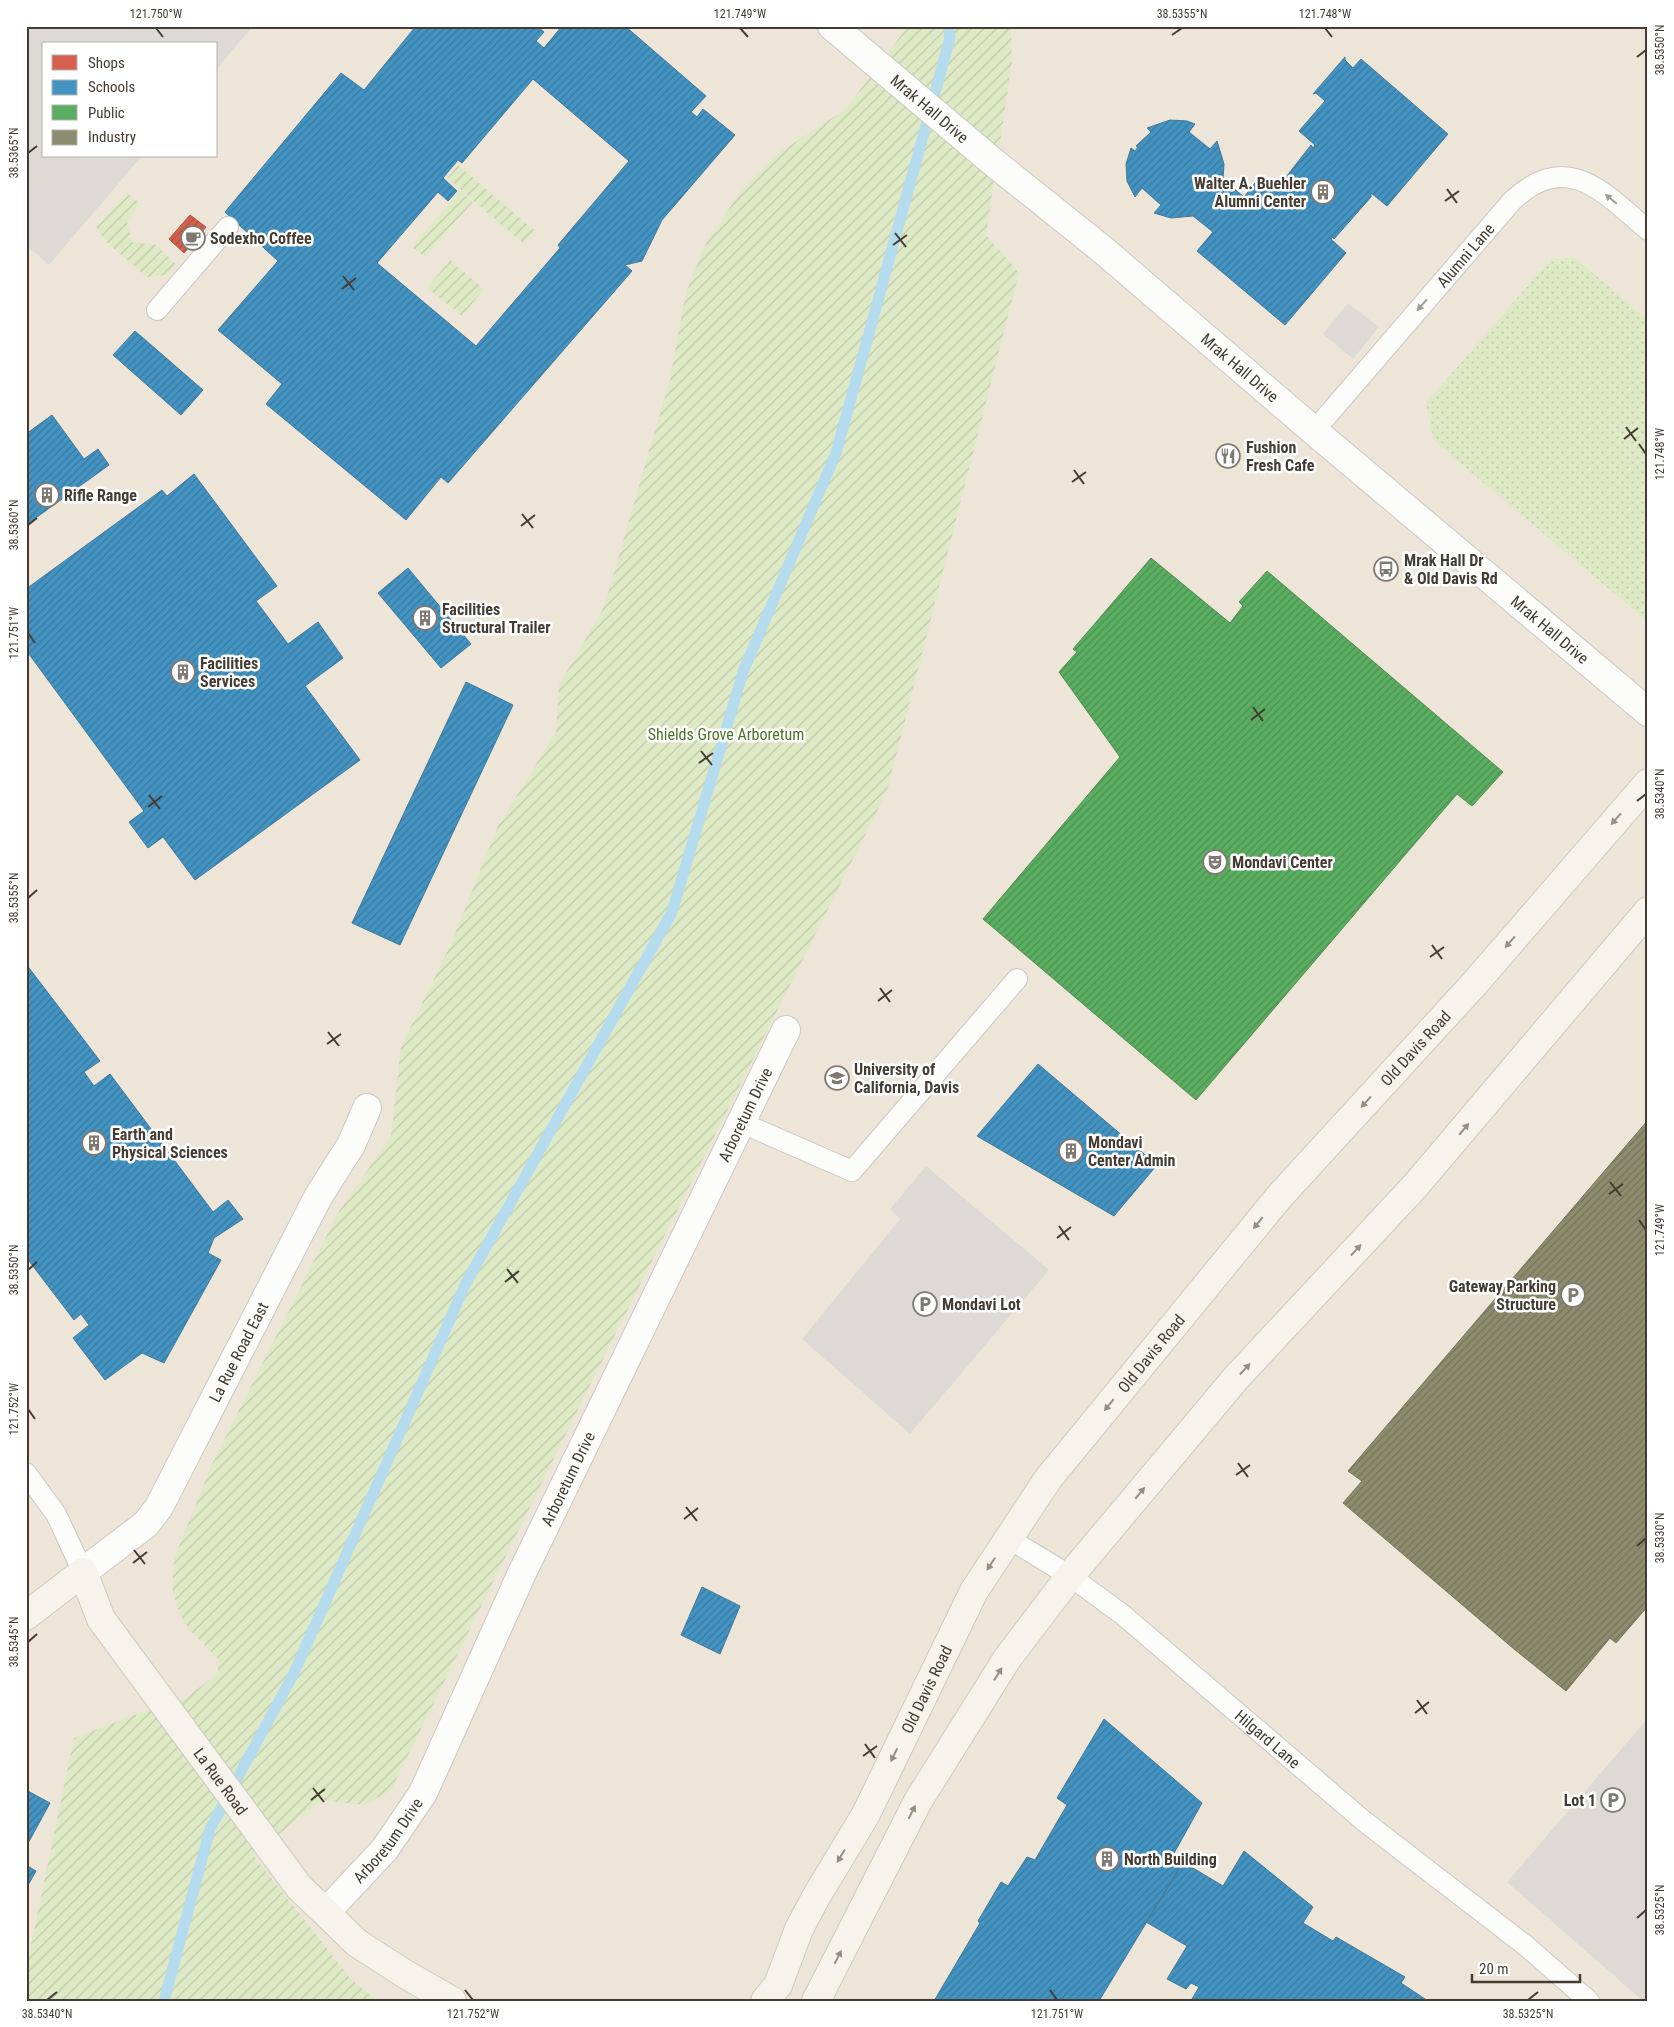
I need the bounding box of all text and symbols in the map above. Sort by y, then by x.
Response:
text: 121.750°W [130,7,182,21]
text: 121.749°W [714,7,766,21]
text: 38.5355°N [1157,7,1207,21]
text: 121.748°W [1299,7,1351,21]
text: 38.5350°N [1653,25,1667,75]
legend [42,42,218,158]
text: Shops [88,54,125,72]
street label: Mrak Hall Drive [887,70,972,147]
text: Schools [88,78,135,96]
text: Public [88,104,125,122]
text: 38.5365°N [7,128,21,178]
text: Industry [88,128,136,146]
place label: Walter A. Buehler Alumni Center [1194,174,1306,211]
building icon: Walter A. Buehler Alumni Center [1310,179,1336,205]
one-way arrow [1604,193,1617,204]
street label: Alumni Lane [1433,219,1498,291]
cafe icon: Sodexho Coffee [180,225,206,251]
place label: Sodexho Coffee [210,229,312,248]
one-way arrow [1416,299,1428,311]
street label: Mrak Hall Drive [1197,329,1282,406]
text: 121.748°W [1653,428,1667,480]
place label: Fushion Fresh Cafe [1246,438,1315,475]
restaurant icon: Fushion Fresh Cafe [1215,443,1241,469]
building icon: Rifle Range [34,482,60,508]
place label: Rifle Range [64,486,137,505]
text: 38.5360°N [7,500,21,550]
place label: Mrak Hall Dr & Old Davis Rd [1404,551,1498,588]
bus stop icon: Mrak Hall Dr & Old Davis Rd [1373,556,1399,582]
street label: Mrak Hall Drive [1507,591,1593,668]
place label: Facilities Structural Trailer [442,600,550,637]
building icon: Facilities Structural Trailer [412,605,438,631]
text: 121.751°W [7,607,21,659]
place label: Facilities Services [200,654,258,691]
building icon: Facilities Services [170,659,196,685]
park label: Shields Grove Arboretum [648,725,804,744]
text: 38.5340°N [1653,769,1667,819]
one-way arrow [1610,813,1622,825]
theatre icon: Mondavi Center [1202,849,1228,875]
place label: Mondavi Center [1232,853,1333,872]
text: 38.5355°N [7,873,21,923]
one-way arrow [1504,936,1515,949]
street label: Old Davis Road [1376,1007,1455,1090]
place label: University of California, Davis [854,1060,959,1097]
street label: Arboretum Drive [714,1064,776,1165]
school or university icon: University of California, Davis [824,1065,850,1091]
one-way arrow [1360,1096,1372,1108]
one-way arrow [1458,1122,1469,1135]
place label: Earth and Physical Sciences [112,1125,228,1162]
building icon: Earth and Physical Sciences [81,1130,107,1156]
place label: Mondavi Center Admin [1088,1133,1176,1170]
building icon: Mondavi Center Admin [1058,1138,1084,1164]
text: 121.749°W [1653,1204,1667,1256]
one-way arrow [1252,1217,1263,1230]
one-way arrow [1350,1244,1361,1256]
text: 38.5350°N [7,1245,21,1295]
place label: Gateway Parking Structure [1449,1277,1556,1314]
parking icon: Gateway Parking Structure [1560,1282,1586,1308]
parking icon: Mondavi Lot [912,1291,938,1317]
place label: Mondavi Lot [942,1295,1021,1314]
street label: La Rue Road East [205,1298,272,1405]
street label: Old Davis Road [1113,1310,1188,1396]
one-way arrow [1239,1364,1251,1376]
text: 121.752°W [7,1383,21,1435]
one-way arrow [1103,1399,1114,1412]
street label: Arboretum Drive [537,1429,599,1529]
one-way arrow [1134,1486,1145,1499]
text: 38.5330°N [1653,1513,1667,1563]
one-way arrow [987,1557,996,1570]
text: 38.5345°N [7,1617,21,1667]
street label: Old Davis Road [897,1642,956,1736]
one-way arrow [993,1668,1002,1681]
street label: Hilgard Lane [1231,1706,1304,1772]
street label: La Rue Road [190,1744,252,1818]
one-way arrow [890,1748,898,1762]
parking icon: Lot 1 [1600,1787,1626,1813]
place label: Lot 1 [1564,1791,1596,1810]
street label: Arboretum Drive [349,1794,426,1887]
one-way arrow [908,1805,916,1820]
building icon: North Building [1094,1846,1120,1872]
one-way arrow [836,1849,845,1862]
place label: North Building [1124,1850,1217,1869]
text: 38.5325°N [1653,1885,1667,1935]
one-way arrow [834,1950,842,1964]
scale bar [1472,1952,1579,1984]
text: 20 m [1479,1960,1509,1978]
text: 38.5340°N [22,2007,72,2021]
text: 121.752°W [447,2007,499,2021]
text: 121.751°W [1031,2007,1083,2021]
text: 38.5325°N [1503,2007,1553,2021]

